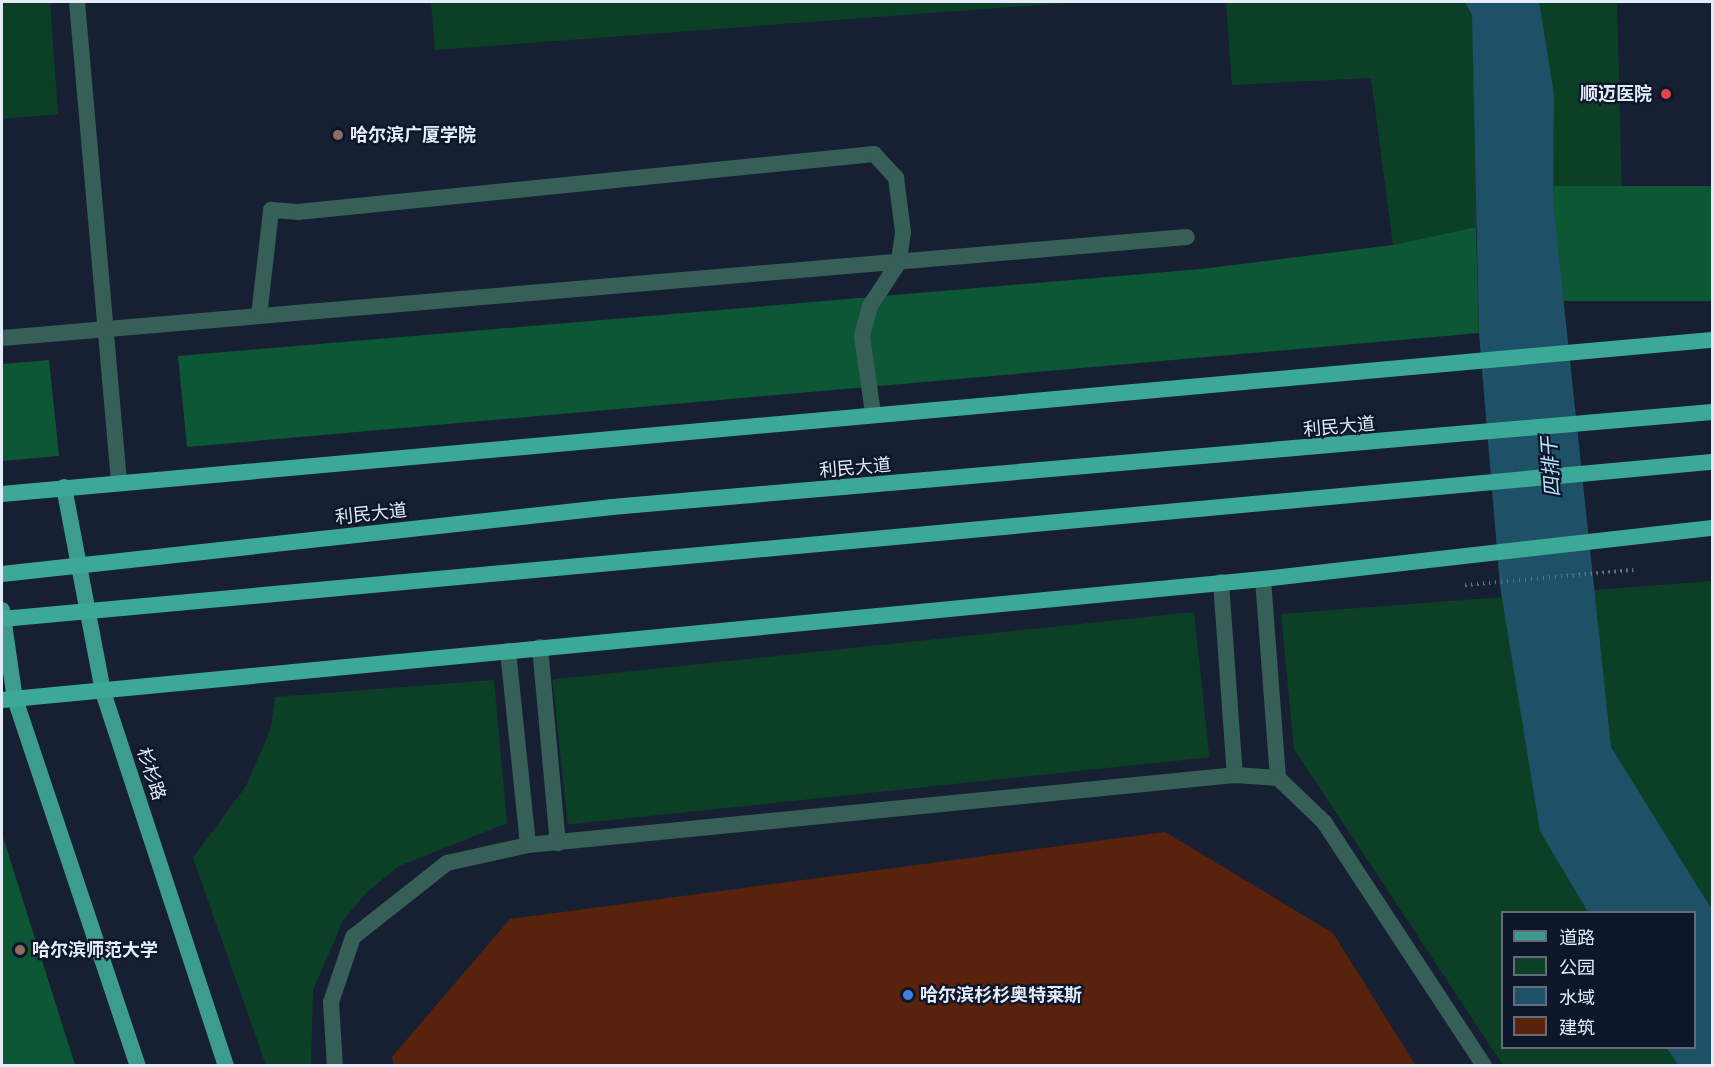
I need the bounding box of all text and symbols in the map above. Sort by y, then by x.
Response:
place label: 顺迈医院 [1580,83,1652,105]
marker: 顺迈医院 [1657,85,1675,103]
place label: 哈尔滨广厦学院 [350,124,476,146]
marker: 哈尔滨广厦学院 [331,128,345,142]
street label: 利民大道 [1302,413,1376,441]
water label: 四排干 [1537,436,1565,498]
street label: 利民大道 [818,454,892,482]
street label: 利民大道 [334,499,408,529]
street label: 杉杉路 [132,745,170,803]
legend [1501,911,1696,1049]
text: 道路 [1559,926,1595,949]
place label: 哈尔滨师范大学 [32,939,158,961]
marker: 哈尔滨师范大学 [13,943,27,957]
text: 公园 [1559,956,1595,979]
place label: 哈尔滨杉杉奥特莱斯 [920,984,1082,1006]
text: 水域 [1559,986,1595,1009]
marker: 哈尔滨杉杉奥特莱斯 [901,988,915,1002]
text: 建筑 [1559,1016,1595,1039]

